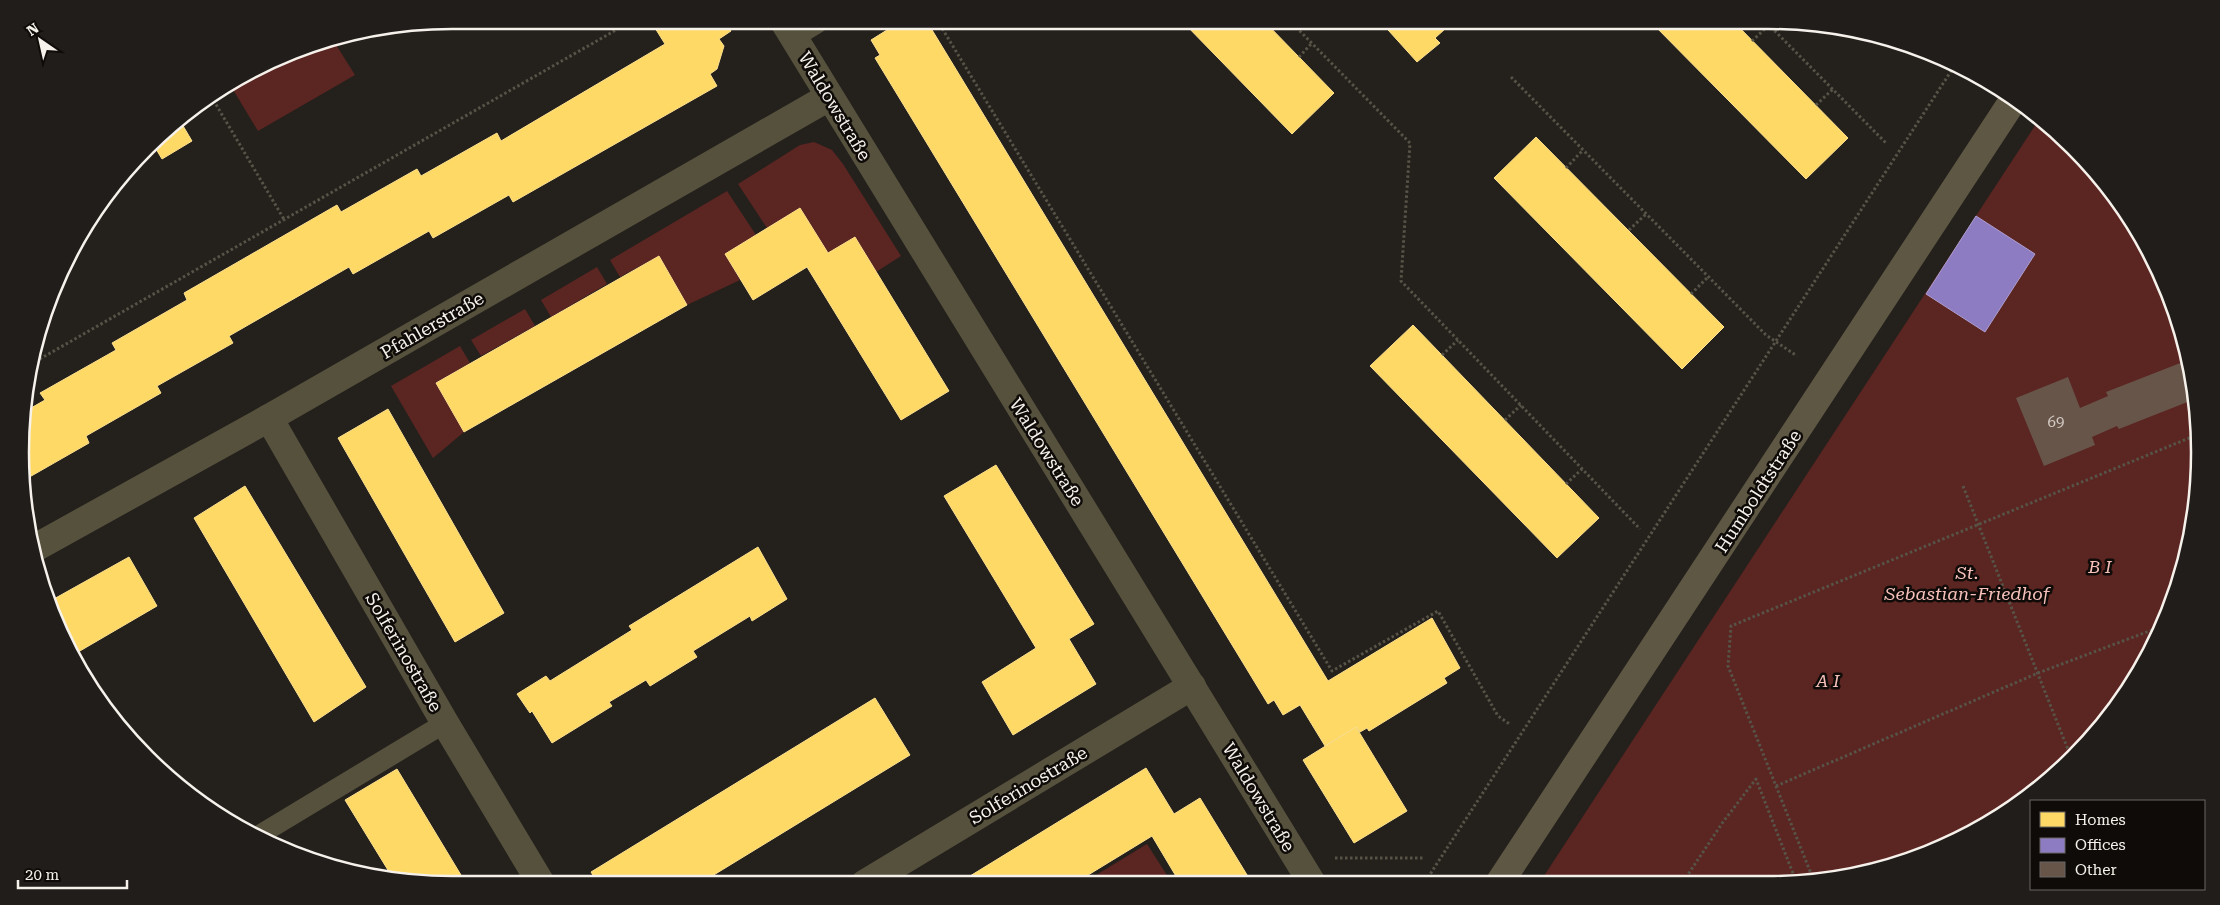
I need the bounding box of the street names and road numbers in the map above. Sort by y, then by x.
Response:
street label: Waldowstraße [794,48,876,164]
street label: Pfahlerstraße [377,287,487,363]
street label: Waldowstraße [1005,394,1089,510]
street label: Humboldtstraße [1710,426,1806,556]
street label: Solferinostraße [361,589,447,715]
street label: Waldowstraße [1218,739,1300,855]
street label: Solferinostraße [965,741,1091,829]

